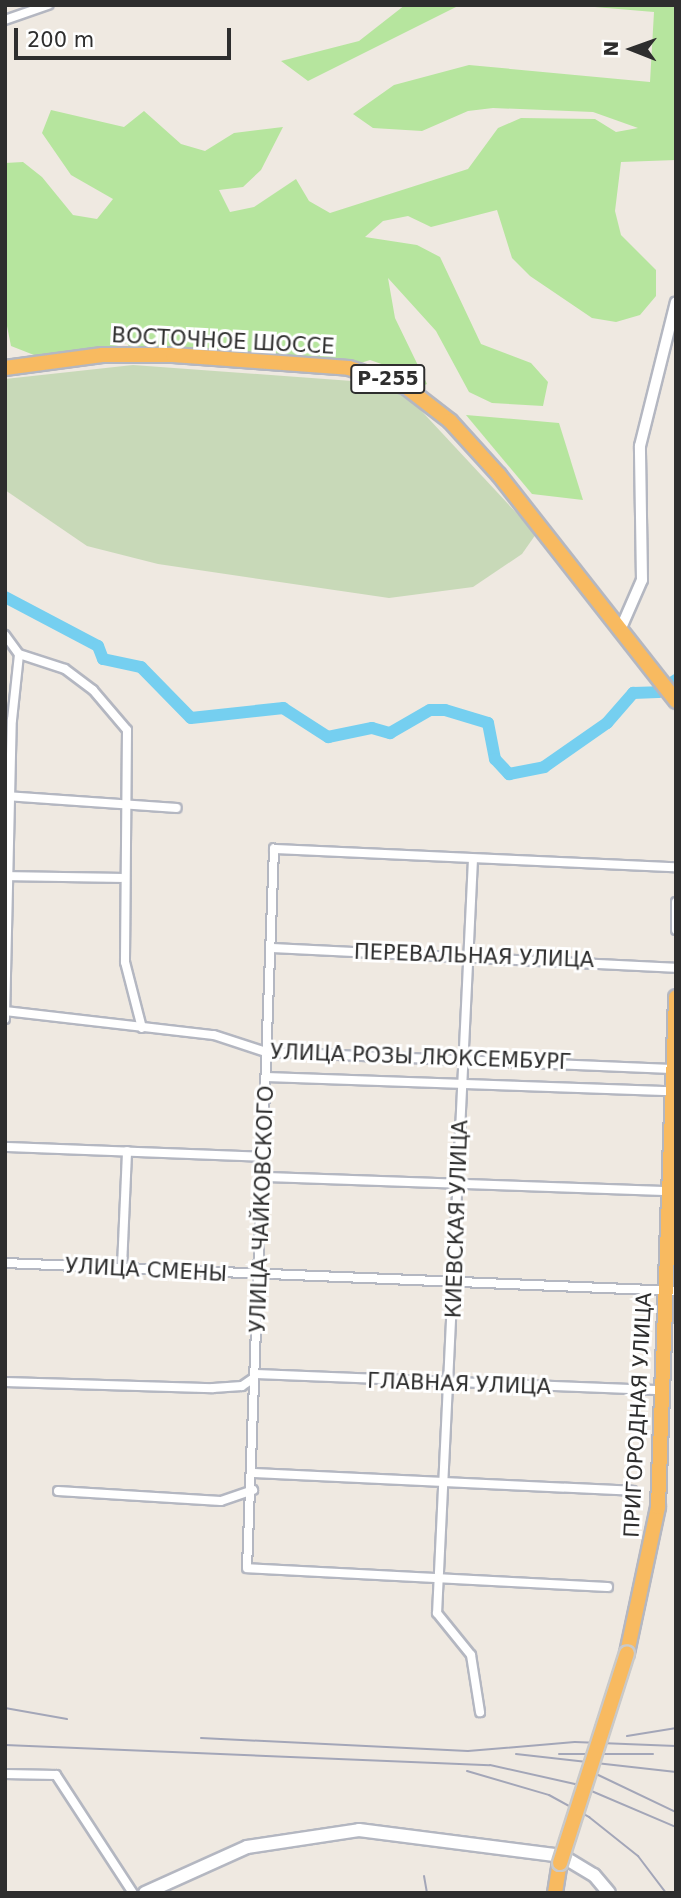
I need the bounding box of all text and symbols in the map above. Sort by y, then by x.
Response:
scale bar [18,14,234,58]
north arrow [597,14,667,84]
text: 200 m [27,28,94,52]
text: N [600,40,622,57]
street label: ВОСТОЧНОЕ ШОССЕ [111,323,335,359]
road number: Р-255 [350,364,426,394]
street label: ПЕРЕВАЛЬНАЯ УЛИЦА [353,939,595,973]
street label: УЛИЦА РОЗЫ ЛЮКСЕМБУРГ [270,1039,572,1075]
street label: УЛИЦА ЧАЙКОВСКОГО [245,1085,279,1333]
street label: КИЕВСКАЯ УЛИЦА [441,1119,473,1319]
street label: УЛИЦА СМЕНЫ [64,1253,228,1287]
street label: ПРИГОРОДНАЯ УЛИЦА [619,1292,657,1538]
street label: ГЛАВНАЯ УЛИЦА [367,1368,551,1400]

